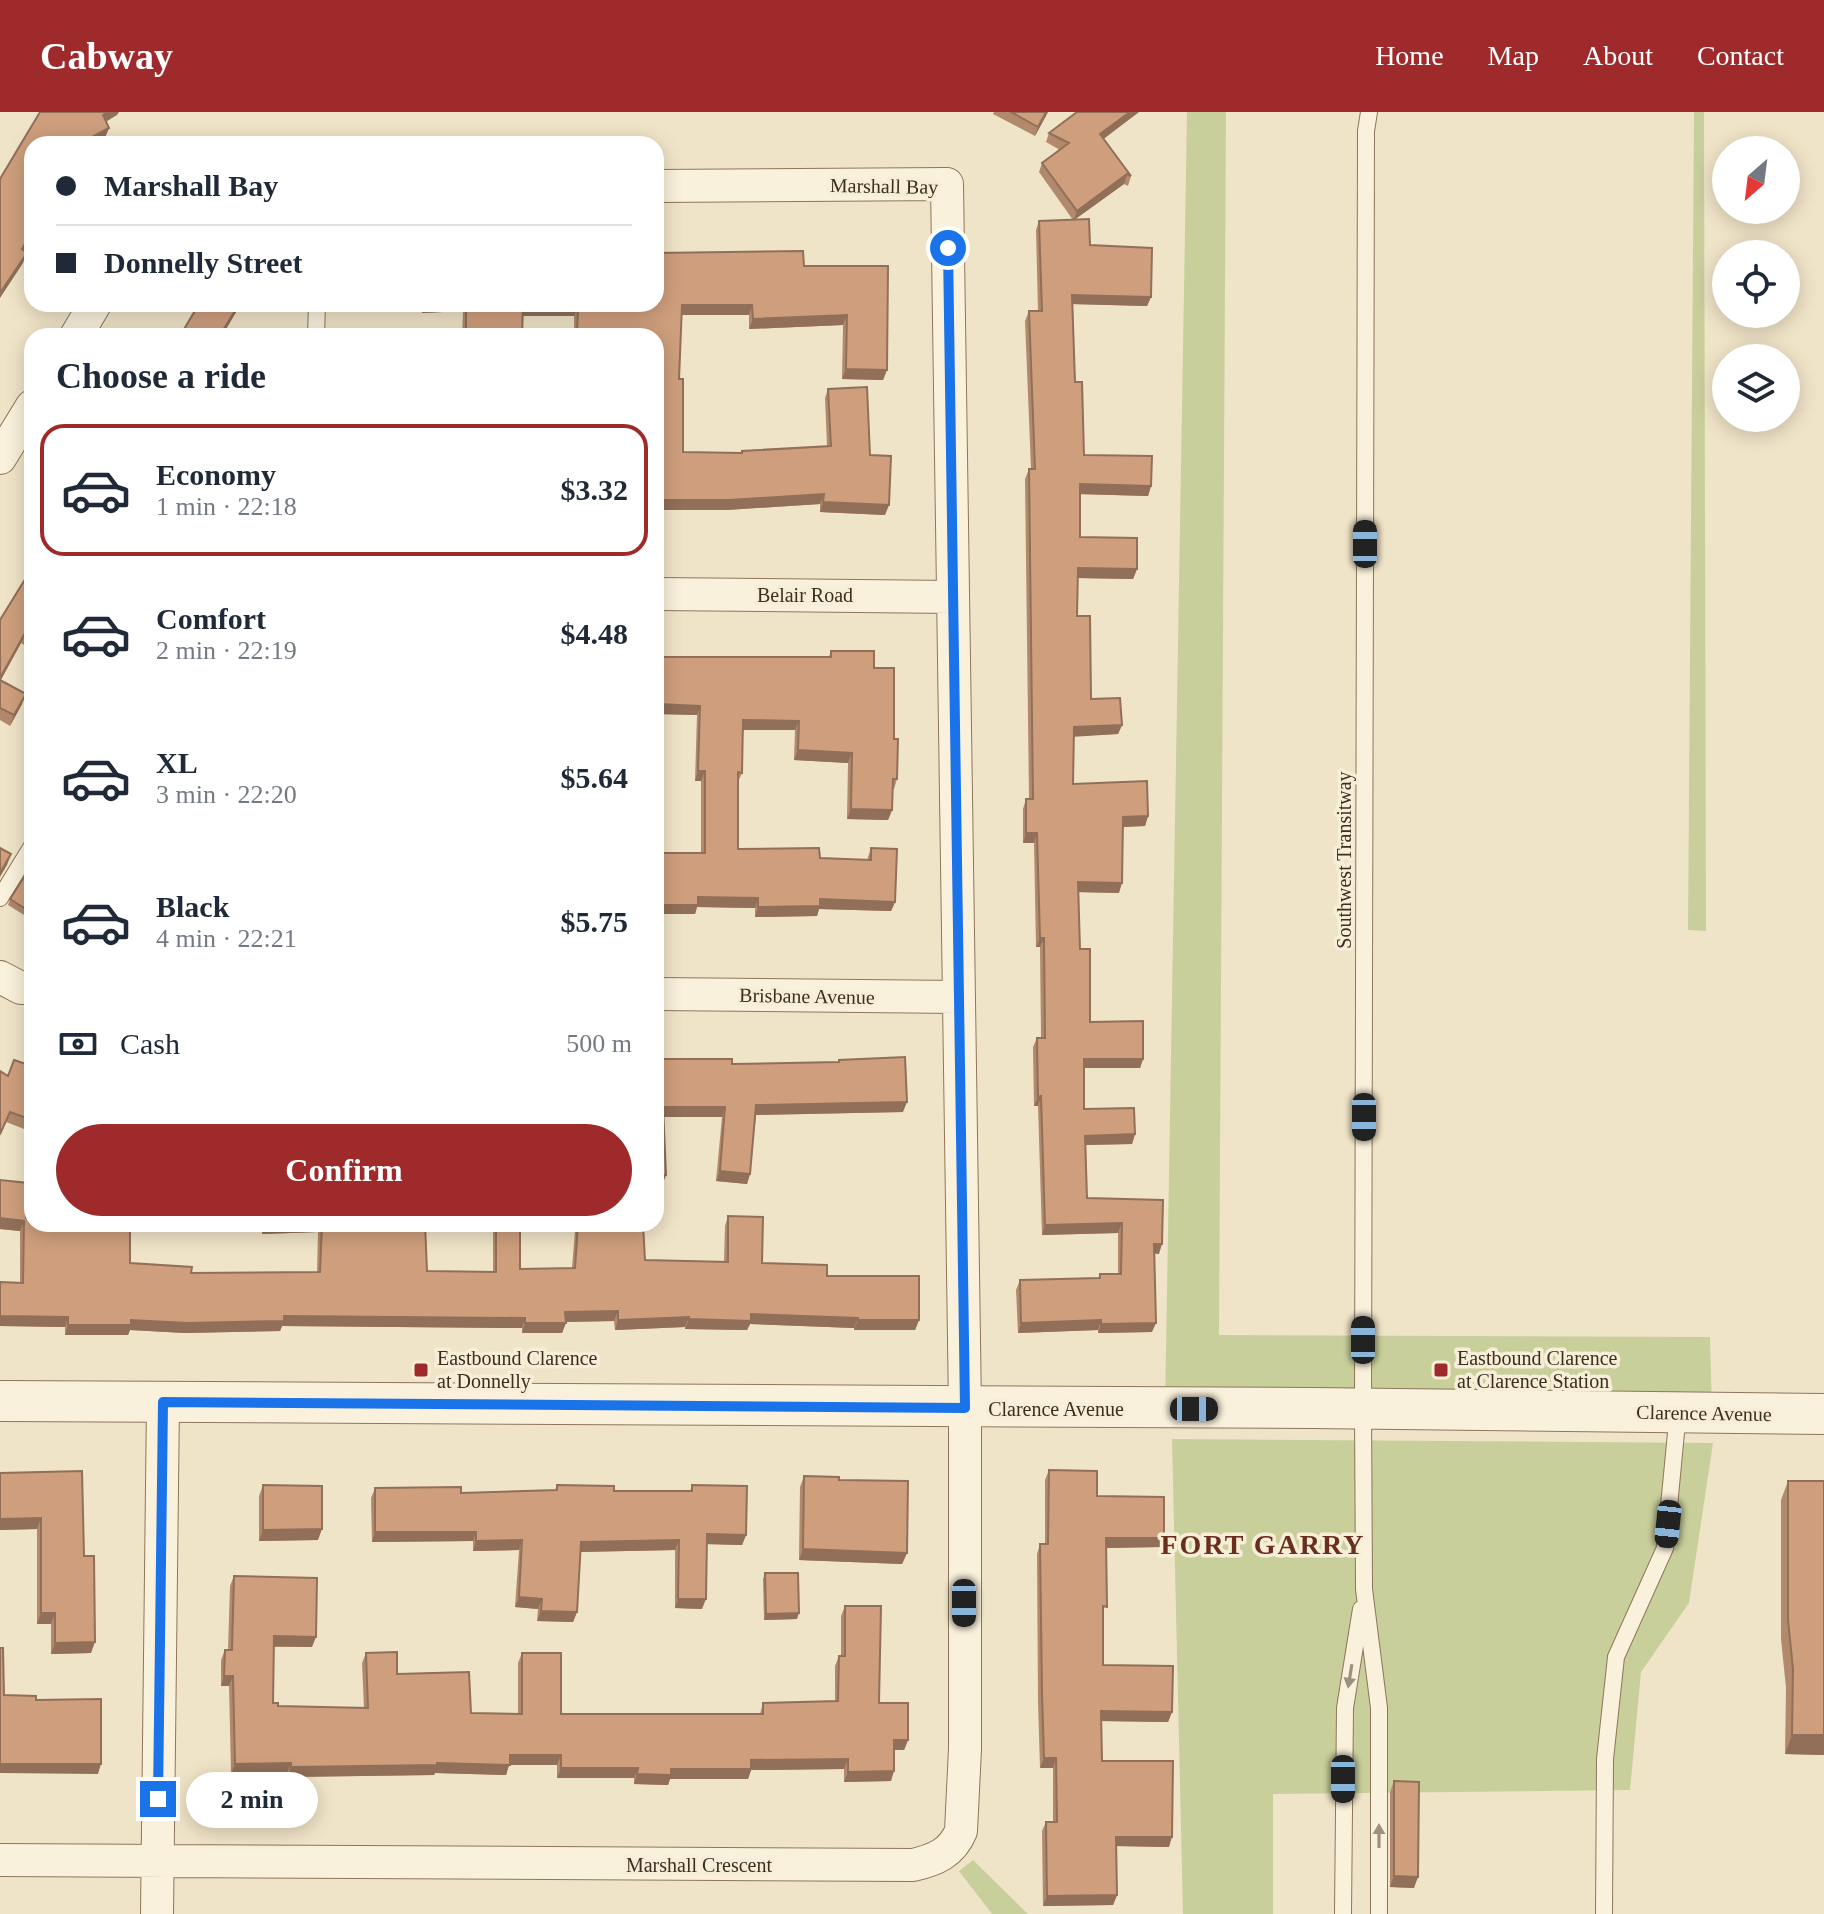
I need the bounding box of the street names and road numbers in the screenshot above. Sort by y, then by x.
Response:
street label: Marshall Bay [830,174,938,199]
street label: Belair Road [757,584,853,606]
street label: Southwest Transitway [1333,771,1356,949]
street label: Brisbane Avenue [739,984,875,1008]
street label: Clarence Avenue [988,1398,1124,1420]
street label: Clarence Avenue [1636,1401,1772,1425]
street label: Marshall Crescent [626,1854,772,1876]

